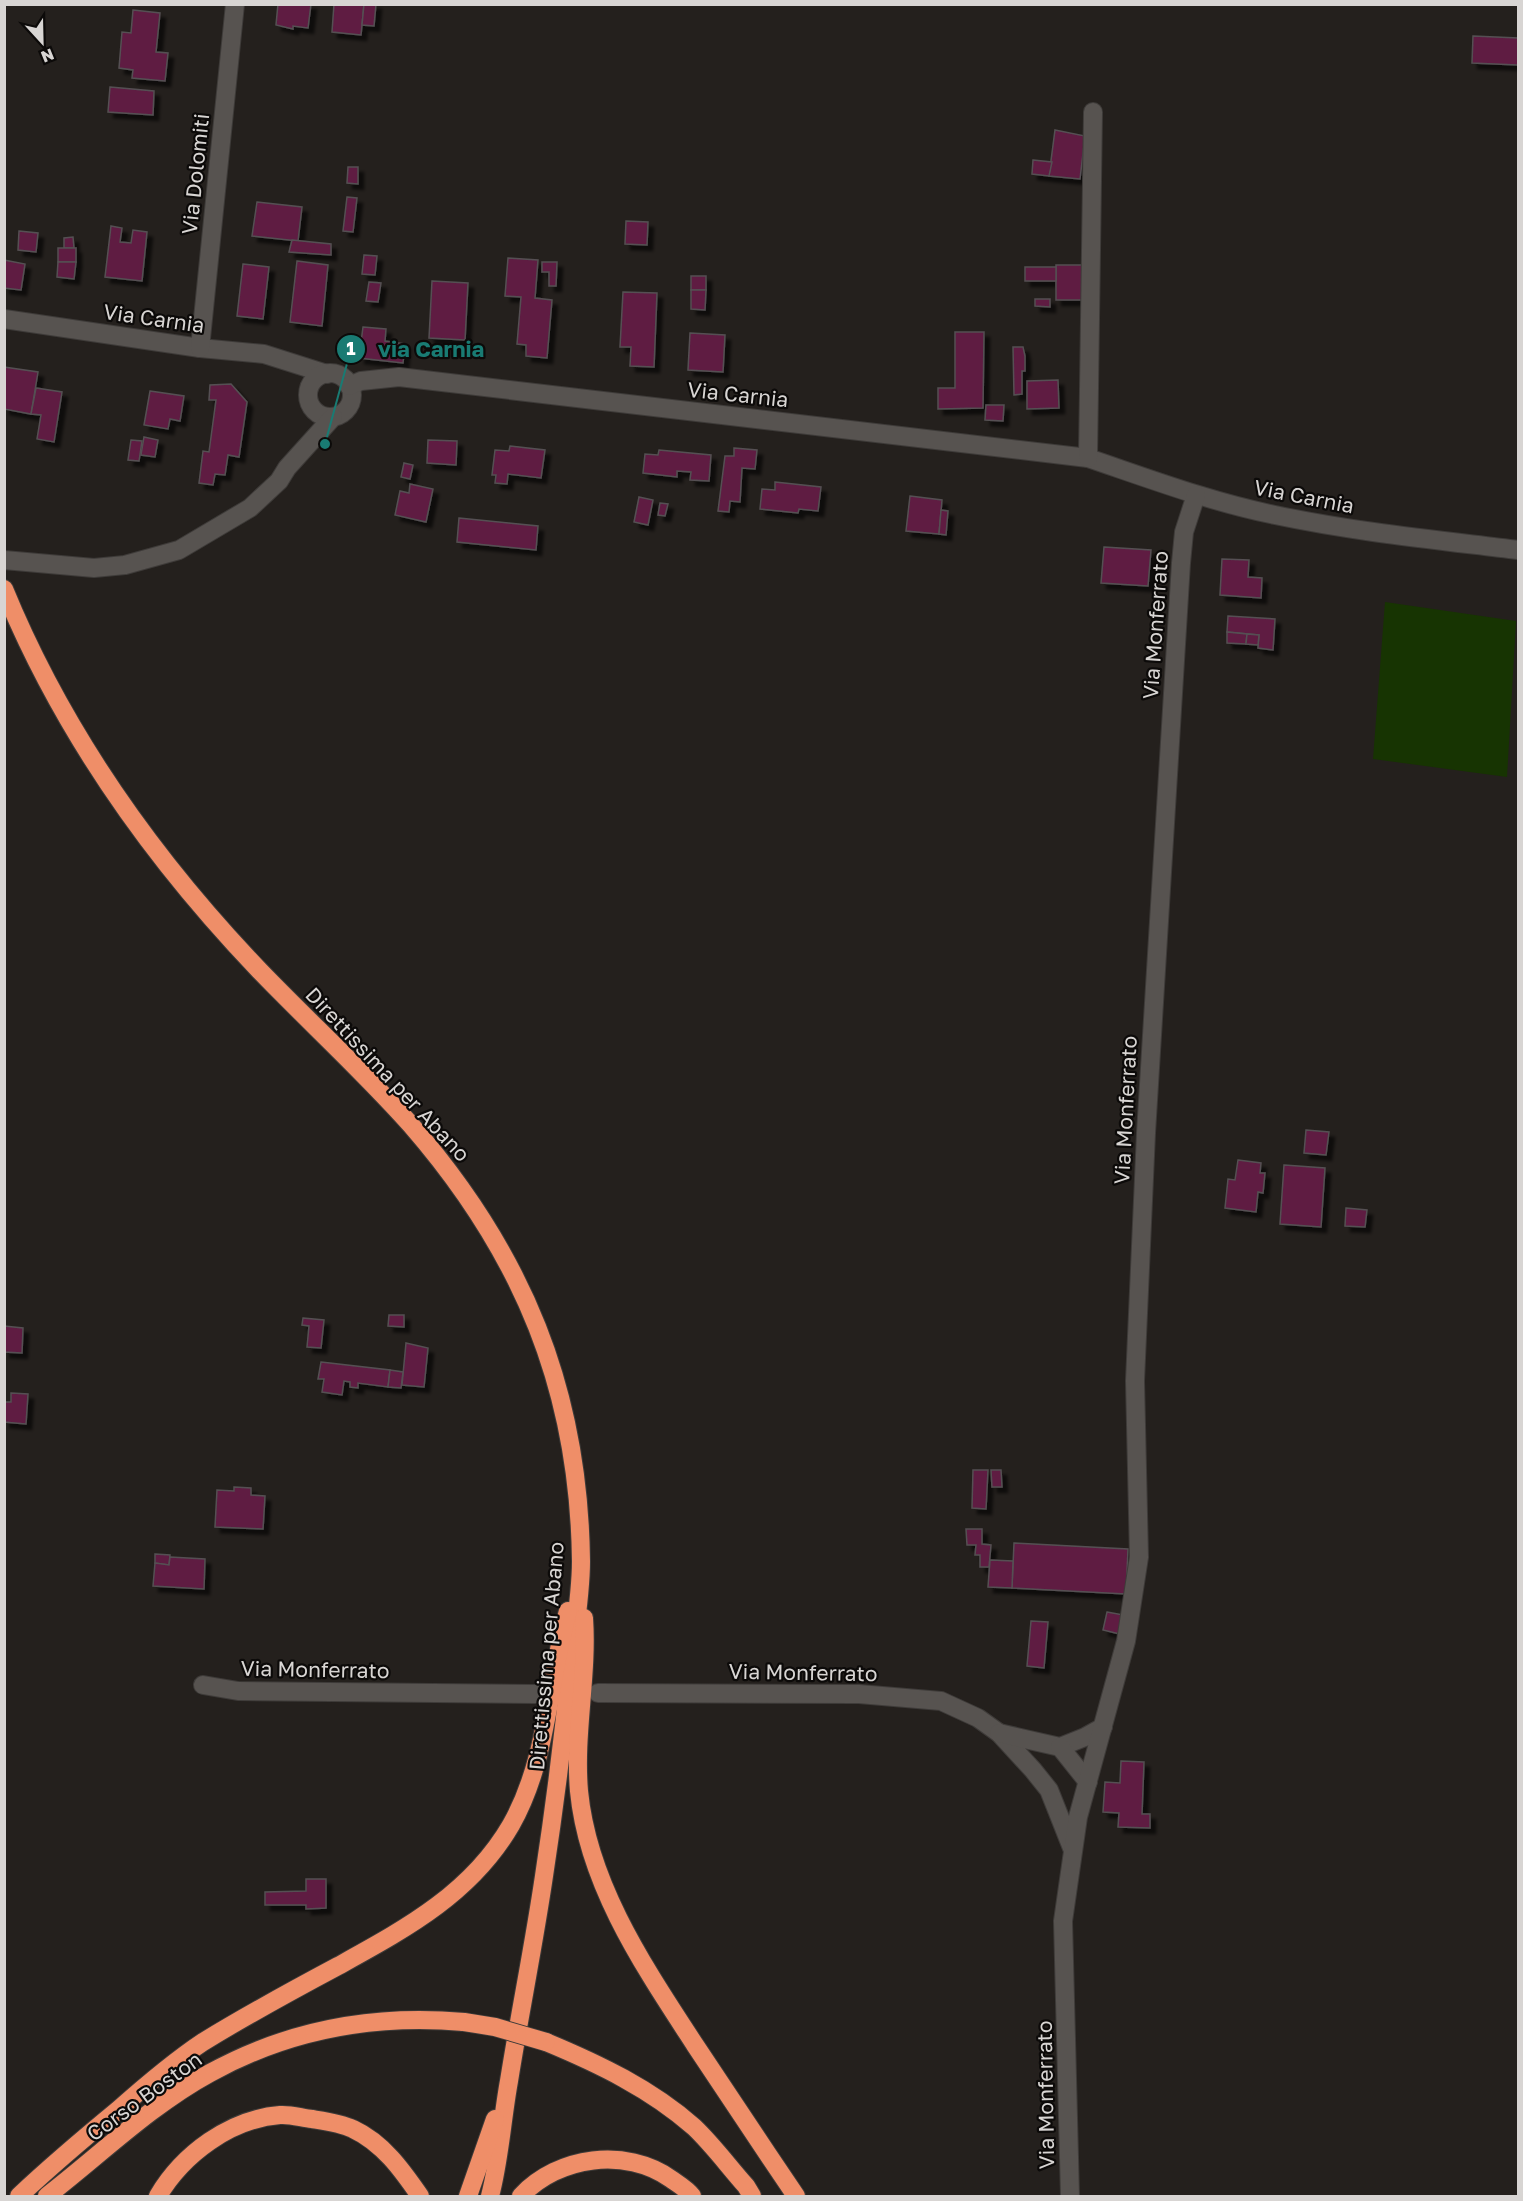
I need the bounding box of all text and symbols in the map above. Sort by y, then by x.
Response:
north arrow [12,12,72,72]
text: N [38,44,57,67]
street label: Via Dolomiti [176,112,214,236]
street label: Via Carnia [102,298,206,338]
callout: via Carnia [336,329,496,369]
text: via Carnia [378,335,484,362]
text: 1 [346,337,356,359]
street label: Via Carnia [686,376,790,412]
street label: Via Carnia [1252,474,1356,518]
street label: Via Monferrato [1137,550,1173,700]
street label: Direttissima per Abano [300,981,476,1167]
street label: Via Monferrato [1108,1035,1142,1185]
street label: Direttissima per Abano [523,1541,569,1771]
street label: Via Monferrato [240,1655,390,1683]
street label: Via Monferrato [728,1658,878,1686]
street label: Via Monferrato [1031,2020,1059,2170]
street label: Corso Boston [81,2046,207,2146]

